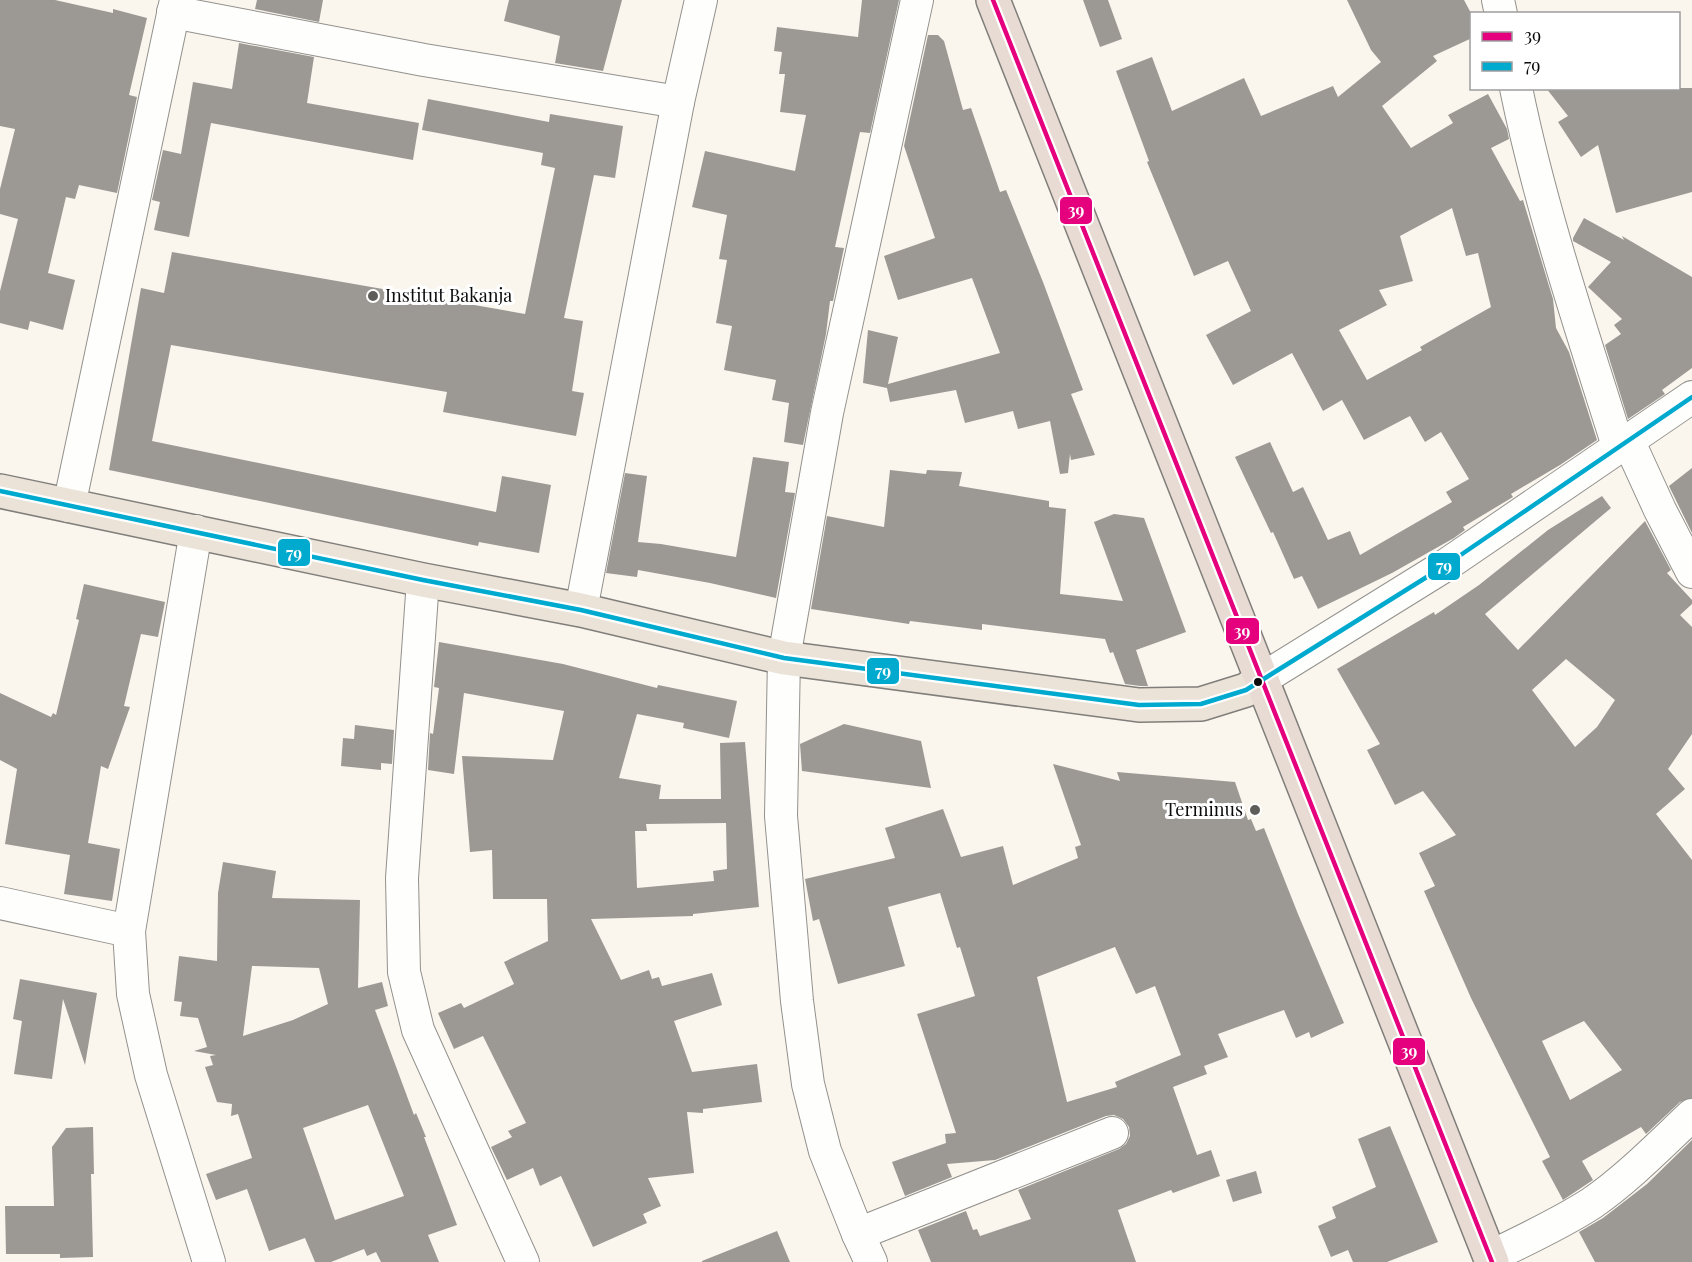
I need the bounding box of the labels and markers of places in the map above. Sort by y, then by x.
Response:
place label: Institut Bakanja [385,283,512,307]
marker: Institut Bakanja [366,289,380,303]
unlabelled marker [1252,676,1264,688]
place label: Terminus [1165,797,1243,821]
marker: Terminus [1248,803,1262,817]

